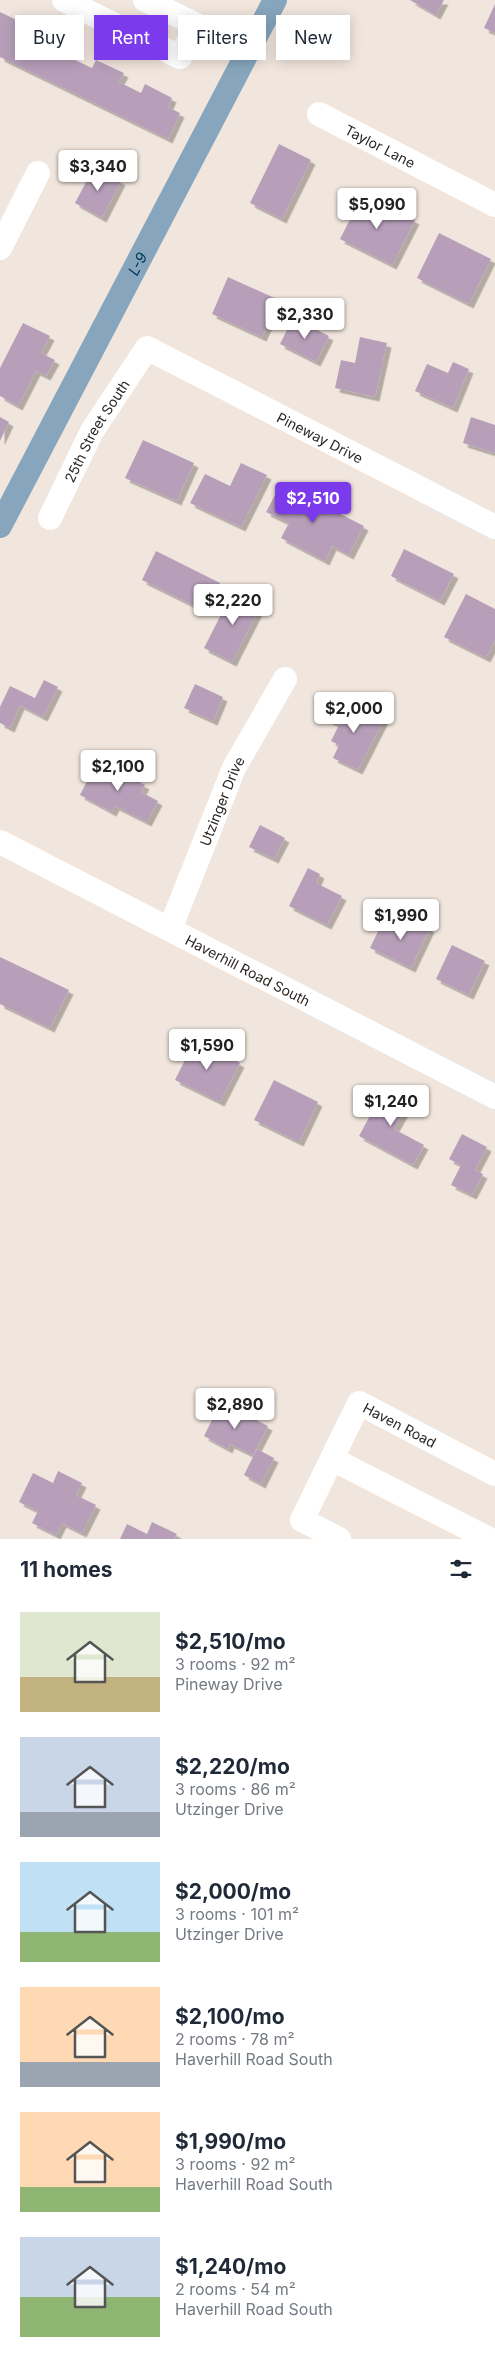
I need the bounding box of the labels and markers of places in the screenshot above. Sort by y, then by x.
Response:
pin: $3,340 [57,150,139,192]
pin: $5,090 [336,188,418,230]
pin: $2,330 [264,298,346,340]
pin: $2,510 [272,482,354,524]
pin: $2,220 [192,584,274,626]
pin: $2,000 [313,692,395,734]
pin: $2,100 [77,750,159,792]
pin: $1,990 [360,898,442,941]
pin: $1,590 [166,1028,248,1071]
pin: $1,240 [350,1084,432,1127]
pin: $2,890 [194,1388,276,1430]

